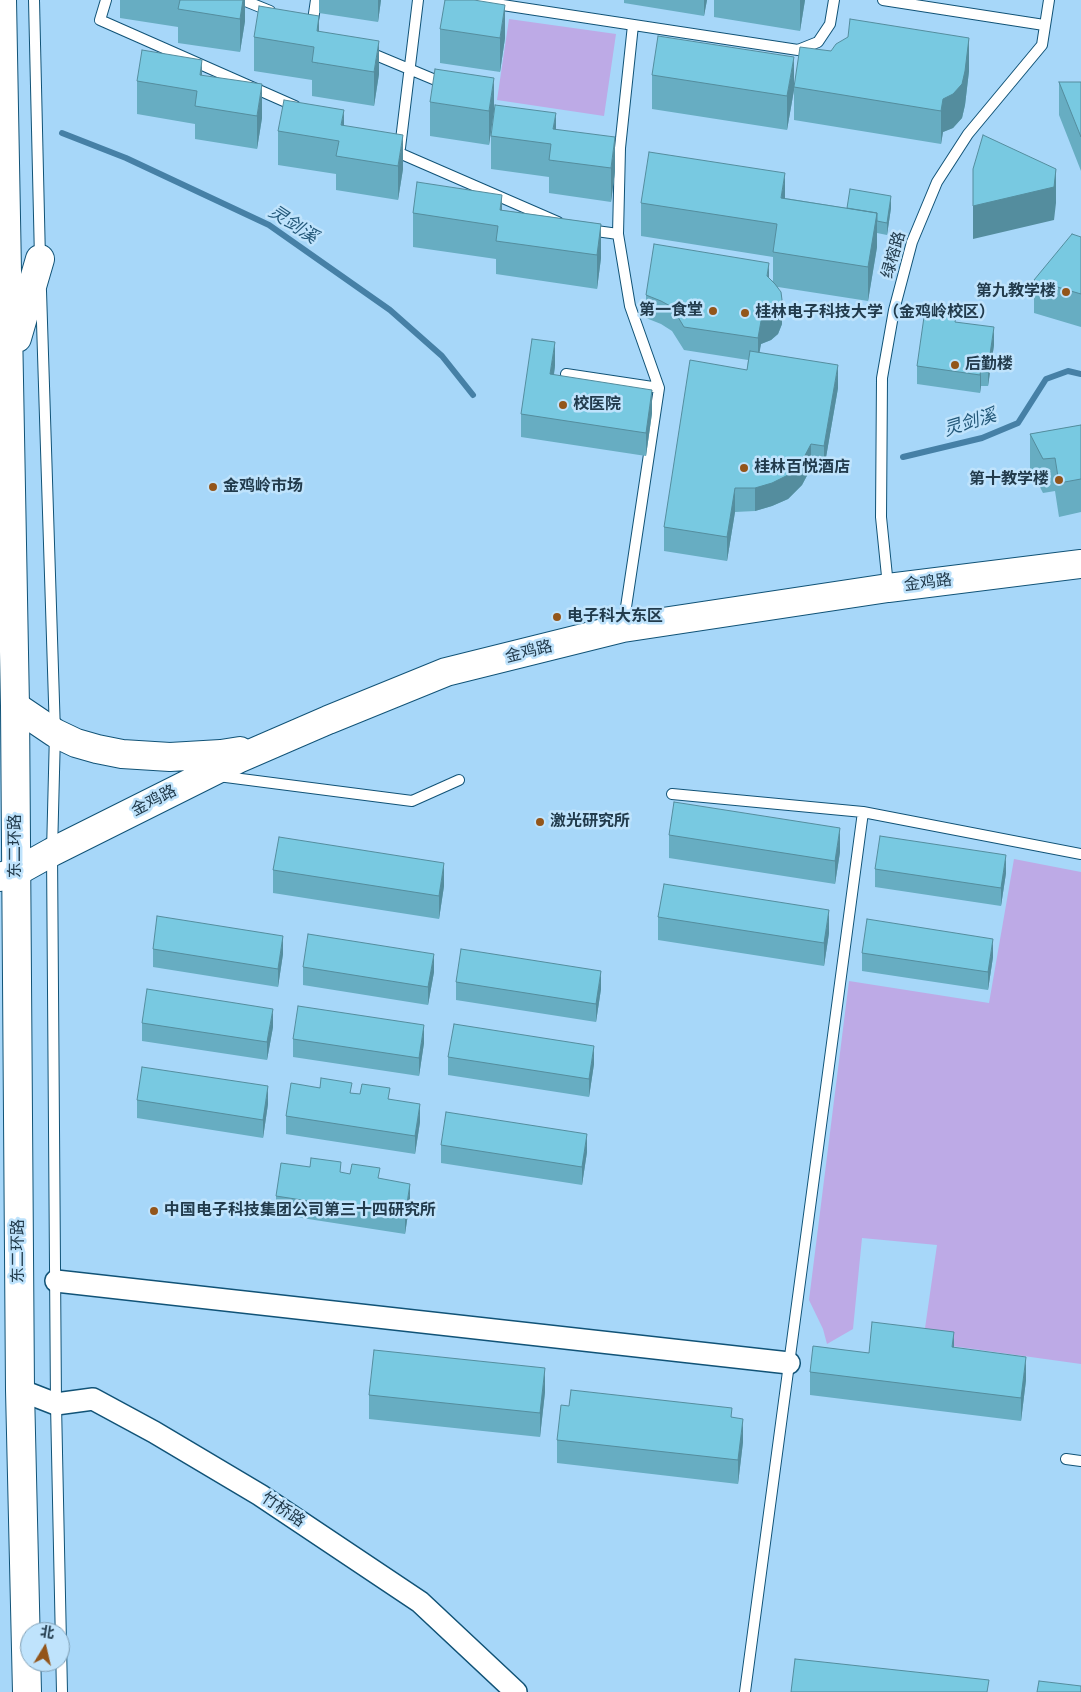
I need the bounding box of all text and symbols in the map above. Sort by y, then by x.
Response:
water label: 灵剑溪 [264,201,322,249]
street label: 绿榕路 [878,229,910,281]
place label: 第九教学楼 [976,282,1056,302]
marker: 第九教学楼 [1060,286,1072,298]
place label: 第一食堂 [639,301,703,321]
place label: 桂林电子科技大学（金鸡岭校区） [755,303,995,323]
marker: 第一食堂 [707,305,719,317]
marker: 桂林电子科技大学（金鸡岭校区） [739,307,751,319]
place label: 后勤楼 [965,355,1013,375]
marker: 后勤楼 [949,359,961,371]
place label: 校医院 [573,395,621,415]
marker: 校医院 [557,399,569,411]
water label: 灵剑溪 [941,405,999,441]
place label: 桂林百悦酒店 [754,458,850,478]
marker: 桂林百悦酒店 [738,462,750,474]
place label: 第十教学楼 [969,470,1049,490]
marker: 第十教学楼 [1053,474,1065,486]
place label: 金鸡岭市场 [223,477,303,497]
marker: 金鸡岭市场 [207,481,219,493]
street label: 金鸡路 [903,571,953,595]
place label: 电子科大东区 [567,607,663,627]
marker: 电子科大东区 [551,611,563,623]
street label: 金鸡路 [503,637,555,667]
street label: 金鸡路 [128,782,180,820]
place label: 激光研究所 [550,812,630,832]
street label: 东二环路 [6,814,26,878]
marker: 激光研究所 [534,816,546,828]
place label: 中国电子科技集团公司第三十四研究所 [164,1201,436,1221]
marker: 中国电子科技集团公司第三十四研究所 [148,1205,160,1217]
street label: 东二环路 [9,1219,29,1283]
street label: 竹桥路 [258,1489,308,1531]
north arrow [20,1622,70,1672]
text: 北 [39,1623,56,1642]

